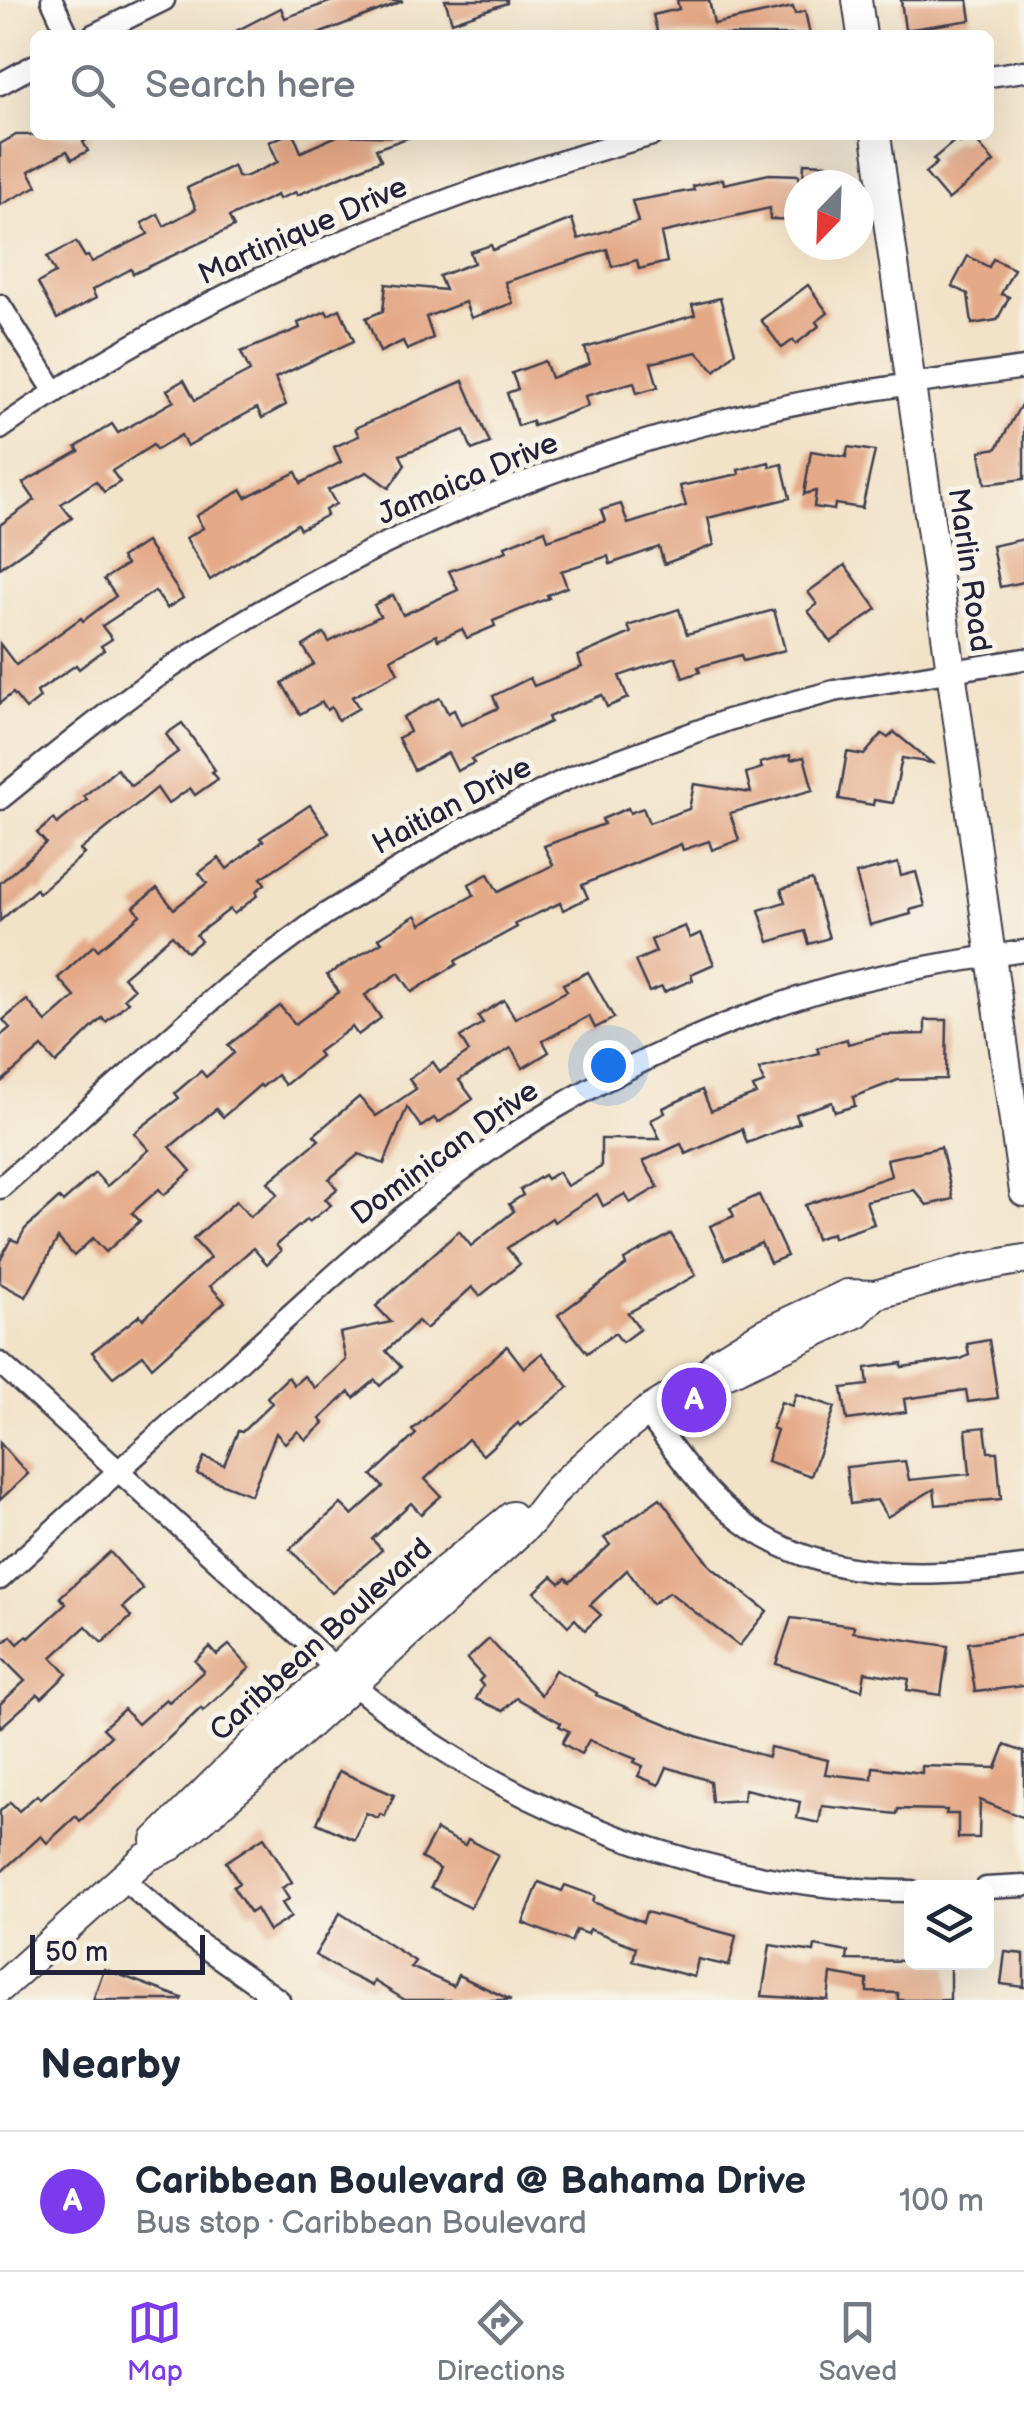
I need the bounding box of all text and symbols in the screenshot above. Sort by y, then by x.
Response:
search box [30,30,994,140]
icon: search [65,58,120,113]
text: Search here [145,63,356,108]
street label: Martinique Drive [193,169,413,293]
north arrow [784,170,874,260]
street label: Jamaica Drive [372,425,564,533]
street label: Marlin Road [940,486,998,654]
street label: Haitian Drive [366,749,538,863]
your location [583,1040,634,1091]
street label: Dominican Drive [344,1073,546,1233]
pin: A [662,1362,726,1438]
street label: Caribbean Boulevard [203,1531,439,1749]
map controls [904,1880,994,1970]
button: layers [904,1880,994,1970]
scale bar [30,1930,205,1974]
text: 50 m [45,1936,108,1969]
text: Nearby [40,2040,180,2091]
text: Caribbean Boulevard @ Bahama Drive [135,2159,806,2204]
text: A [63,2182,82,2221]
text: 100 m [899,2182,984,2221]
text: Bus stop · Caribbean Boulevard [135,2204,587,2243]
tab: Map [127,2295,183,2388]
tab: Directions [436,2295,565,2388]
tab: Saved [819,2295,897,2388]

